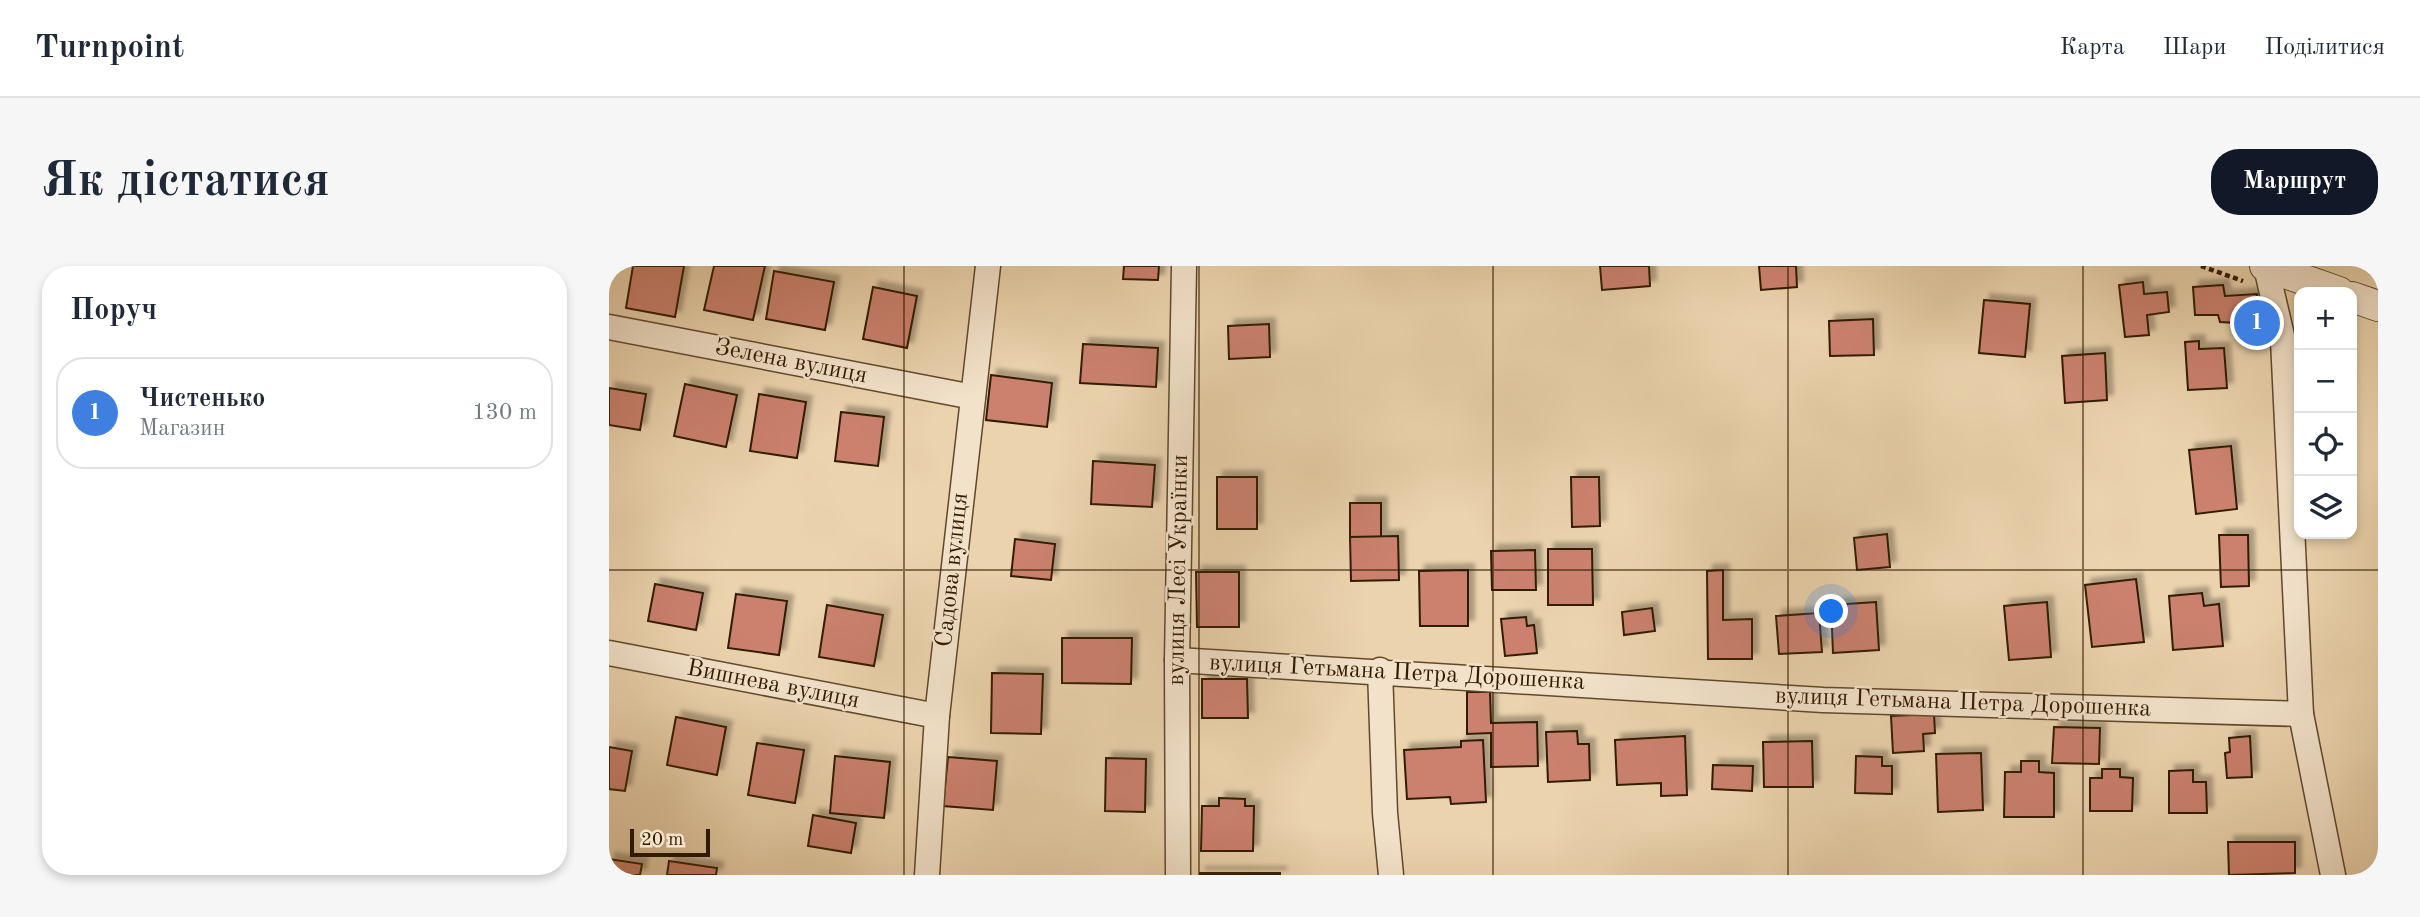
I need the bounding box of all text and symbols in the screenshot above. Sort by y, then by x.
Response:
text: Turnpoint [35,32,184,65]
text: Карта [2060,36,2125,60]
text: Шари [2163,36,2226,60]
text: Поділитися [2264,36,2385,60]
button: Маршрут [2211,149,2378,215]
text: Як дістатися [42,158,330,207]
map controls [2294,287,2357,539]
button: + [2294,287,2357,350]
text: Поруч [70,296,157,326]
pin: 1 [2234,297,2280,349]
street label: Зелена вулиця [713,335,869,389]
button: − [2294,350,2357,413]
text: Чистенько [139,386,265,412]
text: 1 [88,401,102,424]
text: 130 m [472,401,537,424]
button: locate [2294,413,2357,476]
text: Магазин [139,417,225,440]
street label: вулиця Лесі Українки [1165,454,1193,686]
button: layers [2294,476,2357,539]
street label: Садова вулиця [933,492,973,648]
your location [1814,594,1848,628]
street label: вулиця Гетьмана Петра Дорошенка [1208,651,1586,695]
street label: Вишнева вулиця [685,656,861,714]
street label: вулиця Гетьмана Петра Дорошенка [1774,684,2152,722]
scale bar [630,826,711,858]
text: 20 m [641,831,683,850]

